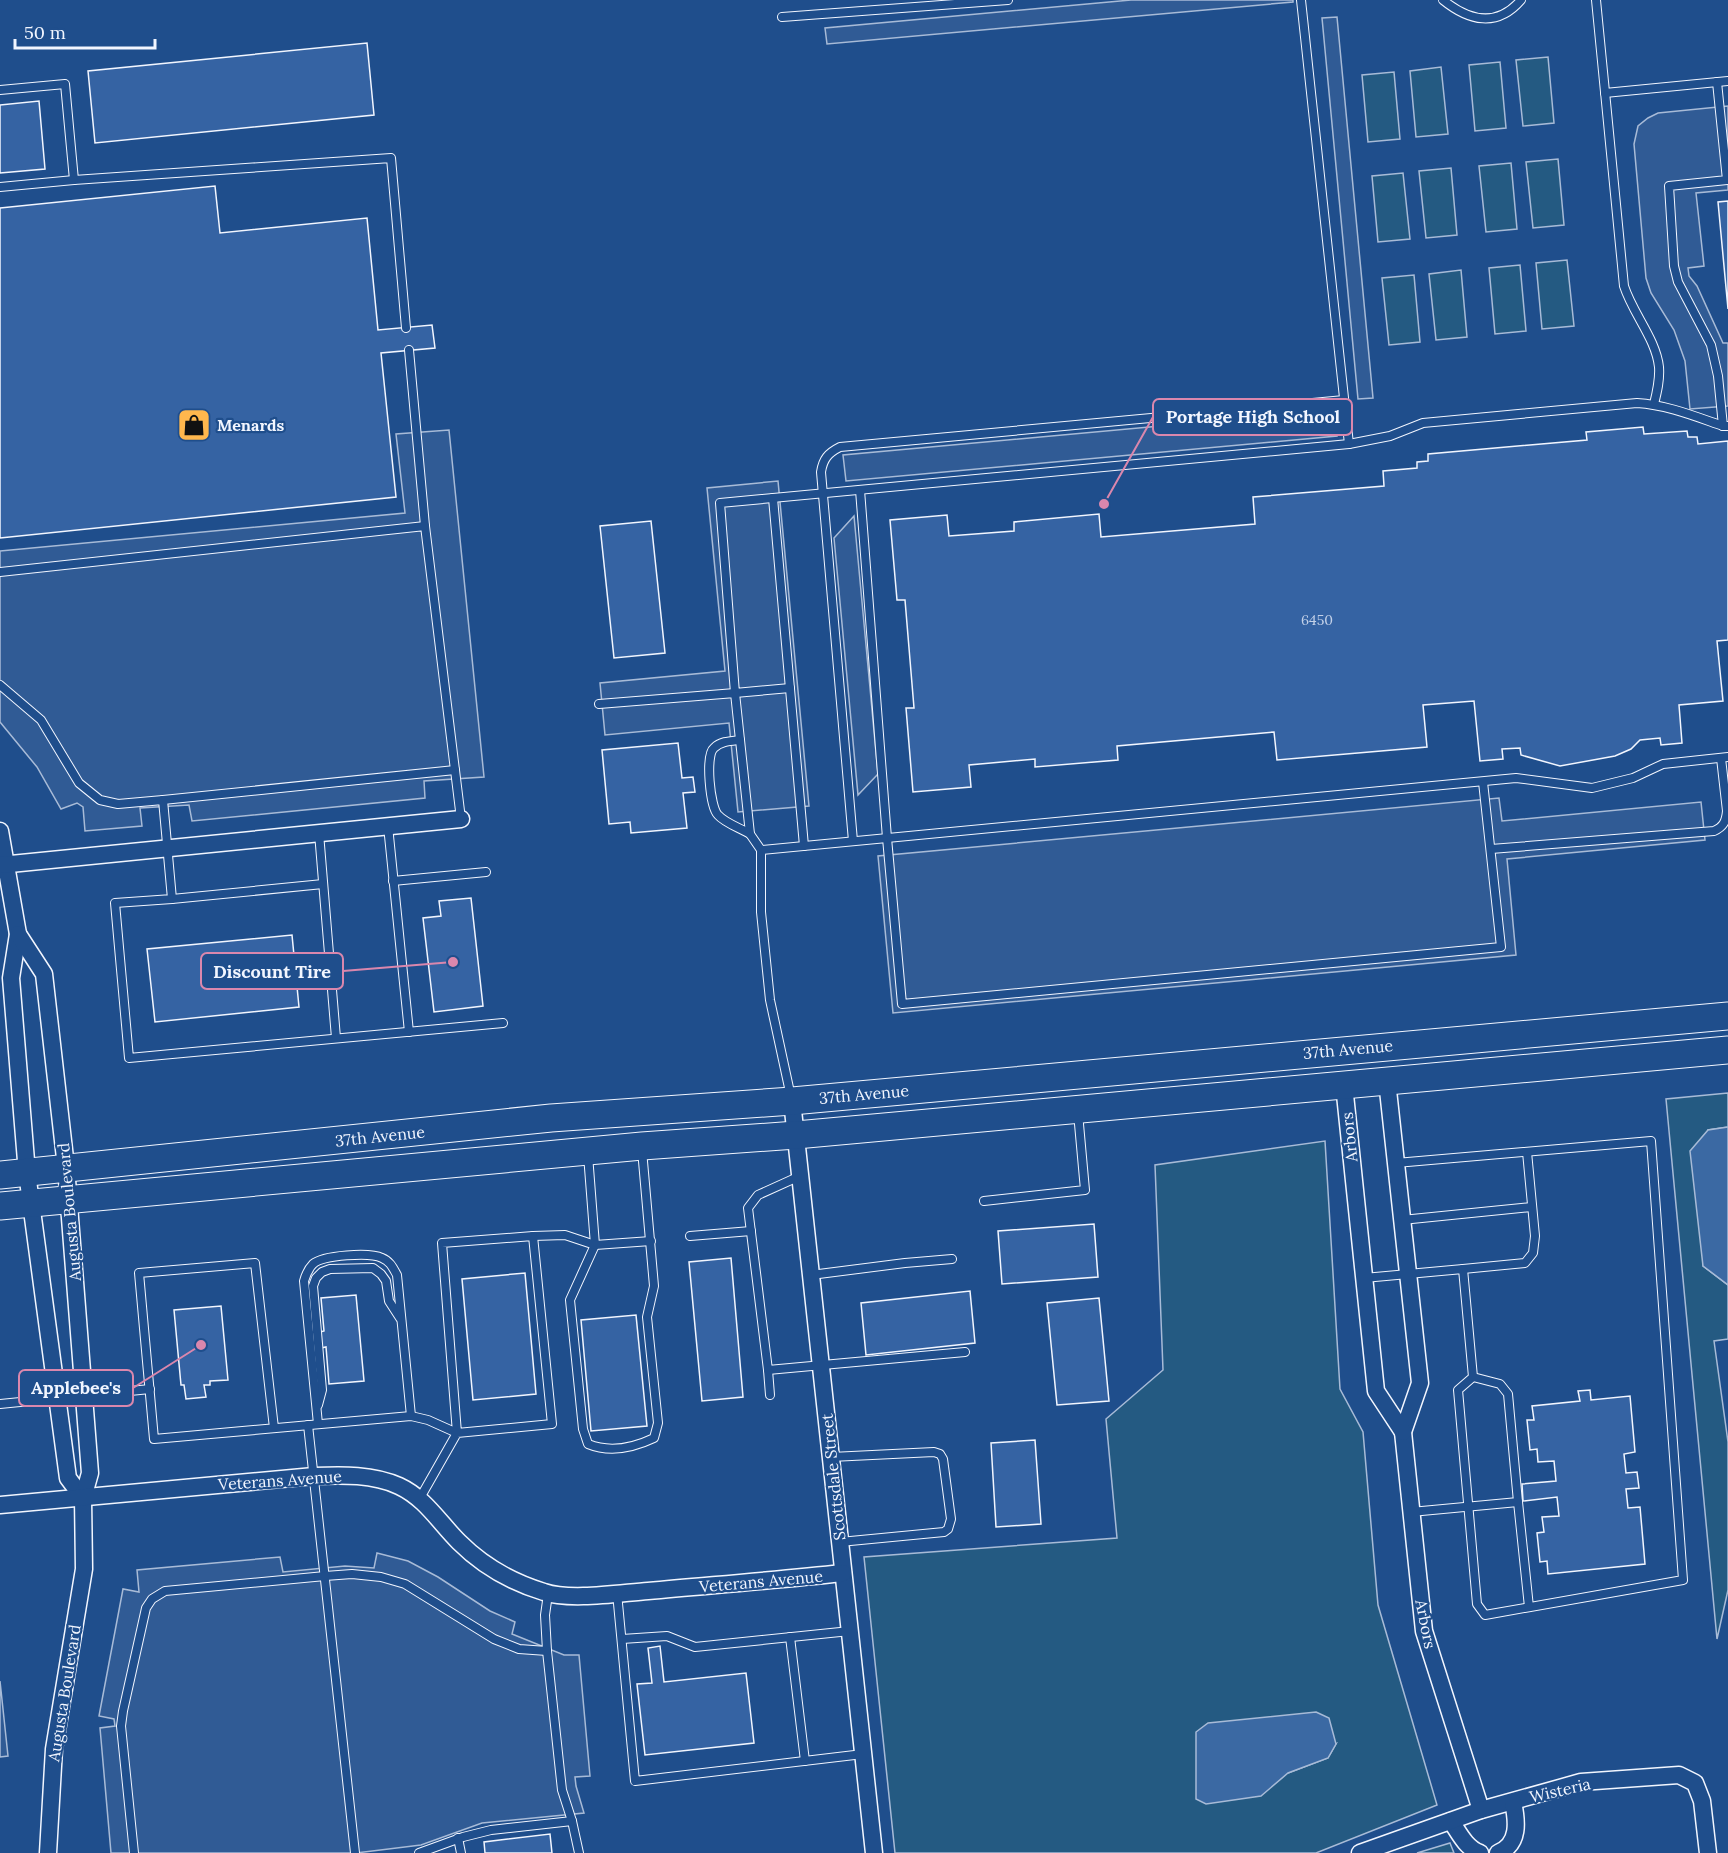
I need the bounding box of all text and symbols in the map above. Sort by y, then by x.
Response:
scale bar [15,12,154,50]
text: 50 m [24,21,66,44]
callout: Portage High School [1153,399,1352,435]
text: Portage High School [1166,405,1341,428]
shop icon: Menards [176,407,212,443]
place label: Menards [217,415,284,435]
house number: 6450 [1301,611,1333,629]
callout: Discount Tire [201,953,343,989]
text: Discount Tire [213,960,331,983]
street label: 37th Avenue [1302,1035,1394,1063]
street label: 37th Avenue [818,1080,910,1108]
street label: Arbors [1336,1111,1362,1164]
street label: 37th Avenue [334,1121,426,1151]
street label: Augusta Boulevard [53,1142,85,1283]
callout: Applebee's [19,1370,133,1406]
text: Applebee's [31,1376,121,1399]
street label: Scottsdale Street [816,1412,850,1541]
street label: Veterans Avenue [216,1466,343,1494]
street label: Veterans Avenue [697,1566,824,1596]
street label: Arbors [1411,1597,1441,1650]
street label: Augusta Boulevard [43,1623,85,1764]
street label: Wisteria [1527,1773,1593,1807]

